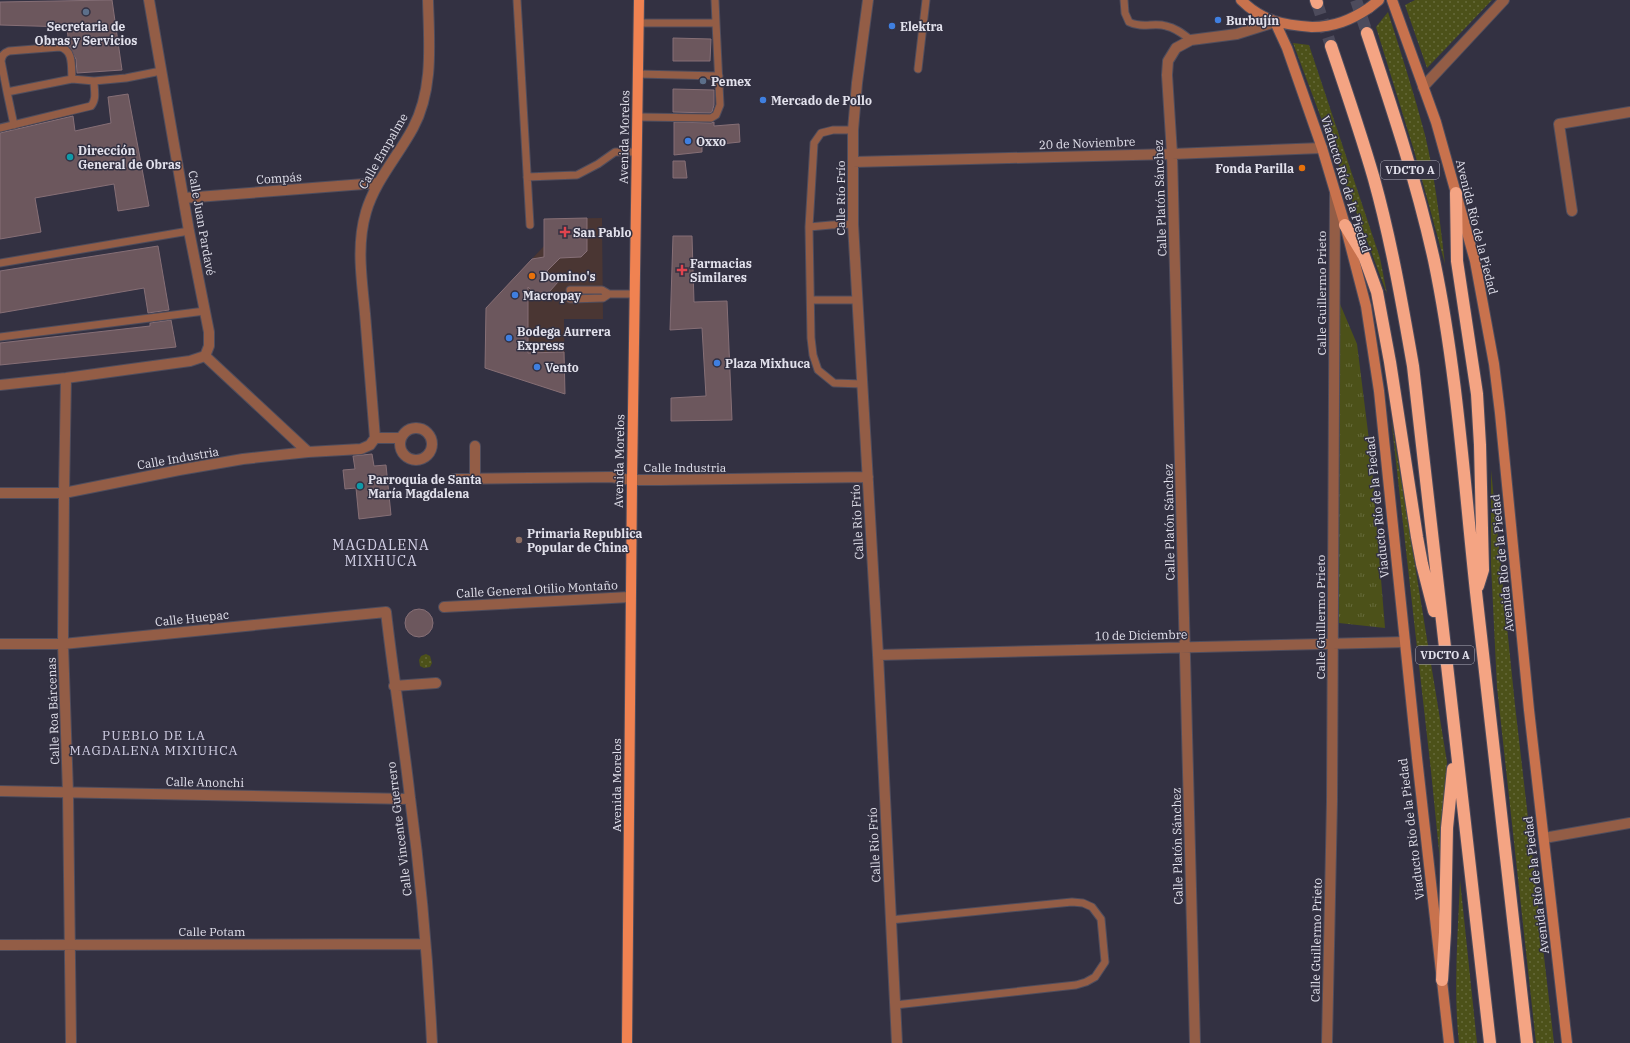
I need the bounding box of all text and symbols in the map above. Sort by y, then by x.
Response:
marker: Secretaria de Obras y Servicios [81,7,91,17]
place label: Burbujín [1226,13,1279,28]
marker: Burbujín [1213,15,1223,25]
place label: Secretaria de Obras y Servicios [35,19,137,48]
place label: Elektra [900,19,943,34]
marker: Elektra [887,21,897,31]
place label: Pemex [711,74,751,89]
marker: Pemex [698,76,708,86]
street label: Avenida Morelos [616,90,632,184]
place label: Mercado de Pollo [771,93,872,108]
marker: Mercado de Pollo [758,95,768,105]
street label: Calle Empalme [355,110,411,192]
street label: Viaducto Río de la Piedad [1318,114,1374,254]
place label: Oxxo [696,134,726,149]
street label: 20 de Noviembre [1038,134,1136,152]
marker: Oxxo [683,136,693,146]
street label: Calle Platón Sánchez [1150,139,1170,257]
place label: Dirección General de Obras [78,143,181,172]
marker: Dirección General de Obras [65,152,75,162]
street label: Avenida Río de la Piedad [1453,158,1501,296]
street label: Calle Río Frío [833,160,848,236]
place label: Fonda Parilla [1215,161,1294,176]
road number: VDCTO A [1381,161,1439,179]
marker: Fonda Parilla [1297,163,1307,173]
street label: Calle Juan Pardavé [185,169,219,277]
street label: Compás [256,169,302,187]
place label: San Pablo [573,225,631,240]
marker: San Pablo [560,227,570,237]
street label: Calle Guillermo Prieto [1314,231,1329,355]
place label: Farmacias Similares [690,256,752,285]
marker: Farmacias Similares [677,265,687,275]
place label: Domino's [540,269,596,284]
marker: Domino's [527,271,537,281]
place label: Macropay [523,288,581,303]
marker: Macropay [510,290,520,300]
place label: Bodega Aurrera Express [517,324,611,353]
marker: Bodega Aurrera Express [504,333,514,343]
place label: Plaza Mixhuca [725,356,811,371]
marker: Plaza Mixhuca [712,358,722,368]
place label: Vento [545,360,579,375]
marker: Vento [532,362,542,372]
street label: Avenida Morelos [611,414,627,508]
street label: Viaducto Río de la Piedad [1362,435,1392,579]
street label: Calle Industria [136,443,221,473]
street label: Calle Industria [644,460,727,475]
street label: Calle Platón Sánchez [1160,463,1178,581]
place label: Parroquia de Santa María Magdalena [368,472,482,501]
marker: Parroquia de Santa María Magdalena [355,481,365,491]
street label: Calle Río Frío [848,484,866,560]
street label: Avenida Río de la Piedad [1487,493,1517,633]
place label: Primaria Republica Popular de China [527,526,643,555]
marker: Primaria Republica Popular de China [514,535,524,545]
district label: MAGDALENA MIXHUCA [332,536,430,570]
street label: Calle Guillermo Prieto [1313,555,1328,679]
street label: Calle General Otilio Montaño [456,577,618,601]
street label: Calle Huepac [154,607,230,629]
street label: 10 de Diciembre [1095,627,1187,643]
road number: VDCTO A [1416,646,1474,664]
street label: Calle Roa Bárcenas [44,657,62,765]
district label: PUEBLO DE LA MAGDALENA MIXIUHCA [69,727,239,759]
street label: Avenida Morelos [609,738,624,832]
street label: Viaducto Río de la Piedad [1395,757,1427,901]
street label: Calle Vincente Guerrero [383,761,415,897]
street label: Calle Anonchi [166,774,245,790]
street label: Calle Platón Sánchez [1168,787,1186,905]
street label: Calle Río Frío [865,807,883,883]
street label: Avenida Río de la Piedad [1520,815,1552,955]
street label: Calle Guillermo Prieto [1307,877,1325,1002]
street label: Calle Potam [179,924,246,939]

